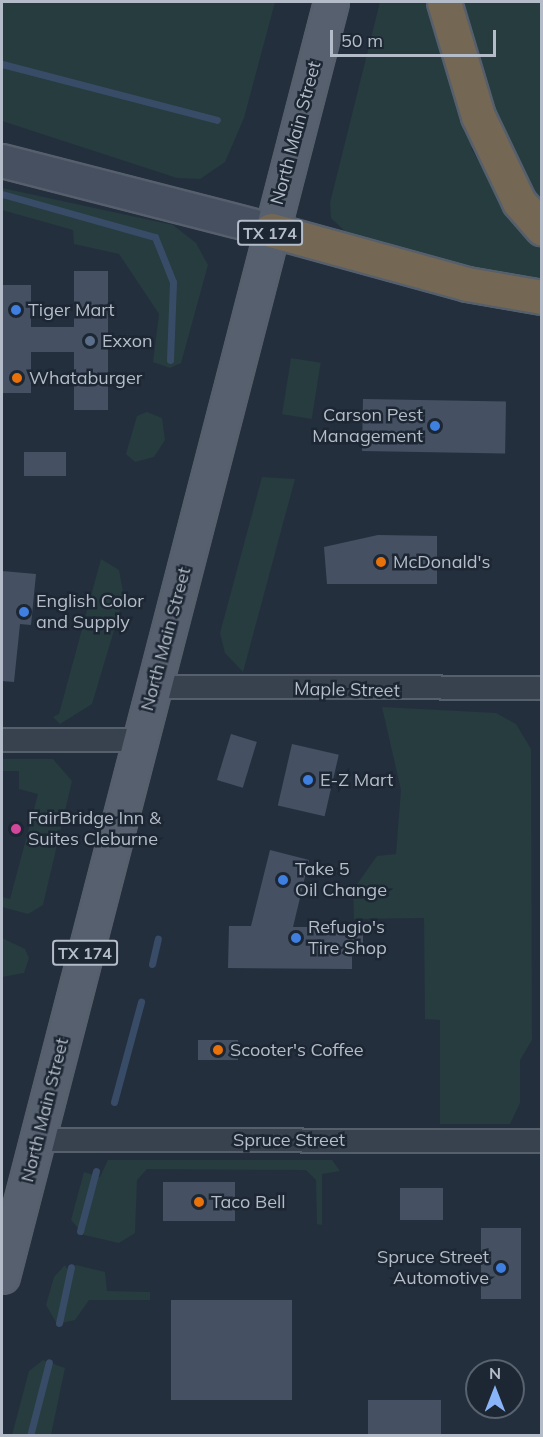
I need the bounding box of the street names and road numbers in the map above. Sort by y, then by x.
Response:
street label: North Main Street [266,59,326,207]
road number: TX 174 [237,220,303,246]
street label: North Main Street [136,565,196,713]
street label: Maple Street [294,678,400,702]
road number: TX 174 [52,940,118,966]
street label: North Main Street [17,1036,73,1184]
street label: Spruce Street [233,1129,345,1151]

